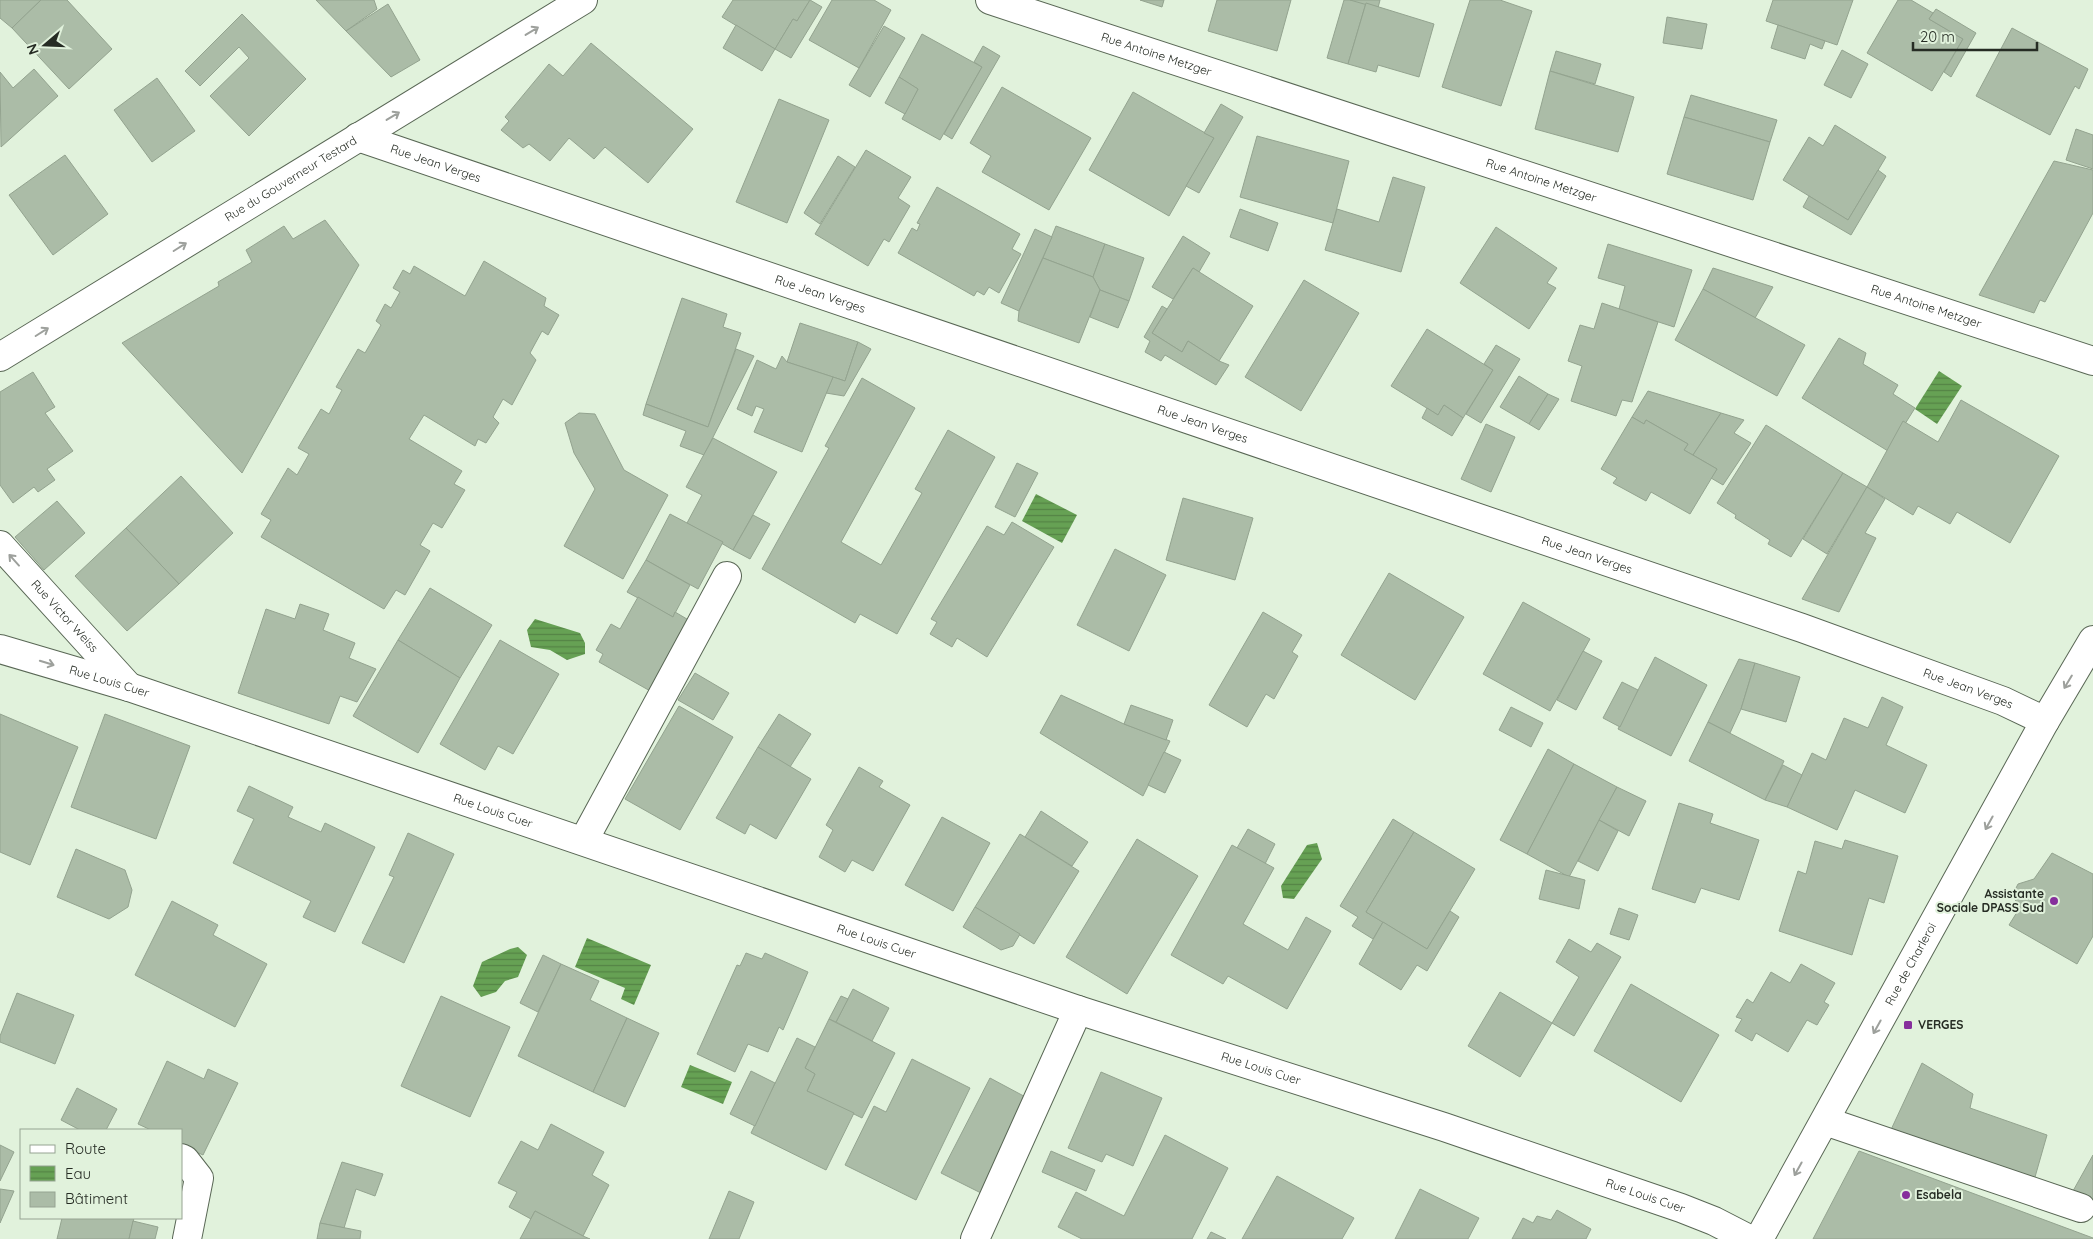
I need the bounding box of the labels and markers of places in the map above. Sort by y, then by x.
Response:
place label: Assistante Sociale DPASS Sud [1937,886,2044,915]
marker: Assistante Sociale DPASS Sud [2048,895,2060,907]
place label: VERGES [1918,1017,1964,1032]
marker: VERGES [1902,1019,1914,1031]
place label: Esabela [1916,1187,1962,1202]
marker: Esabela [1900,1189,1912,1201]

